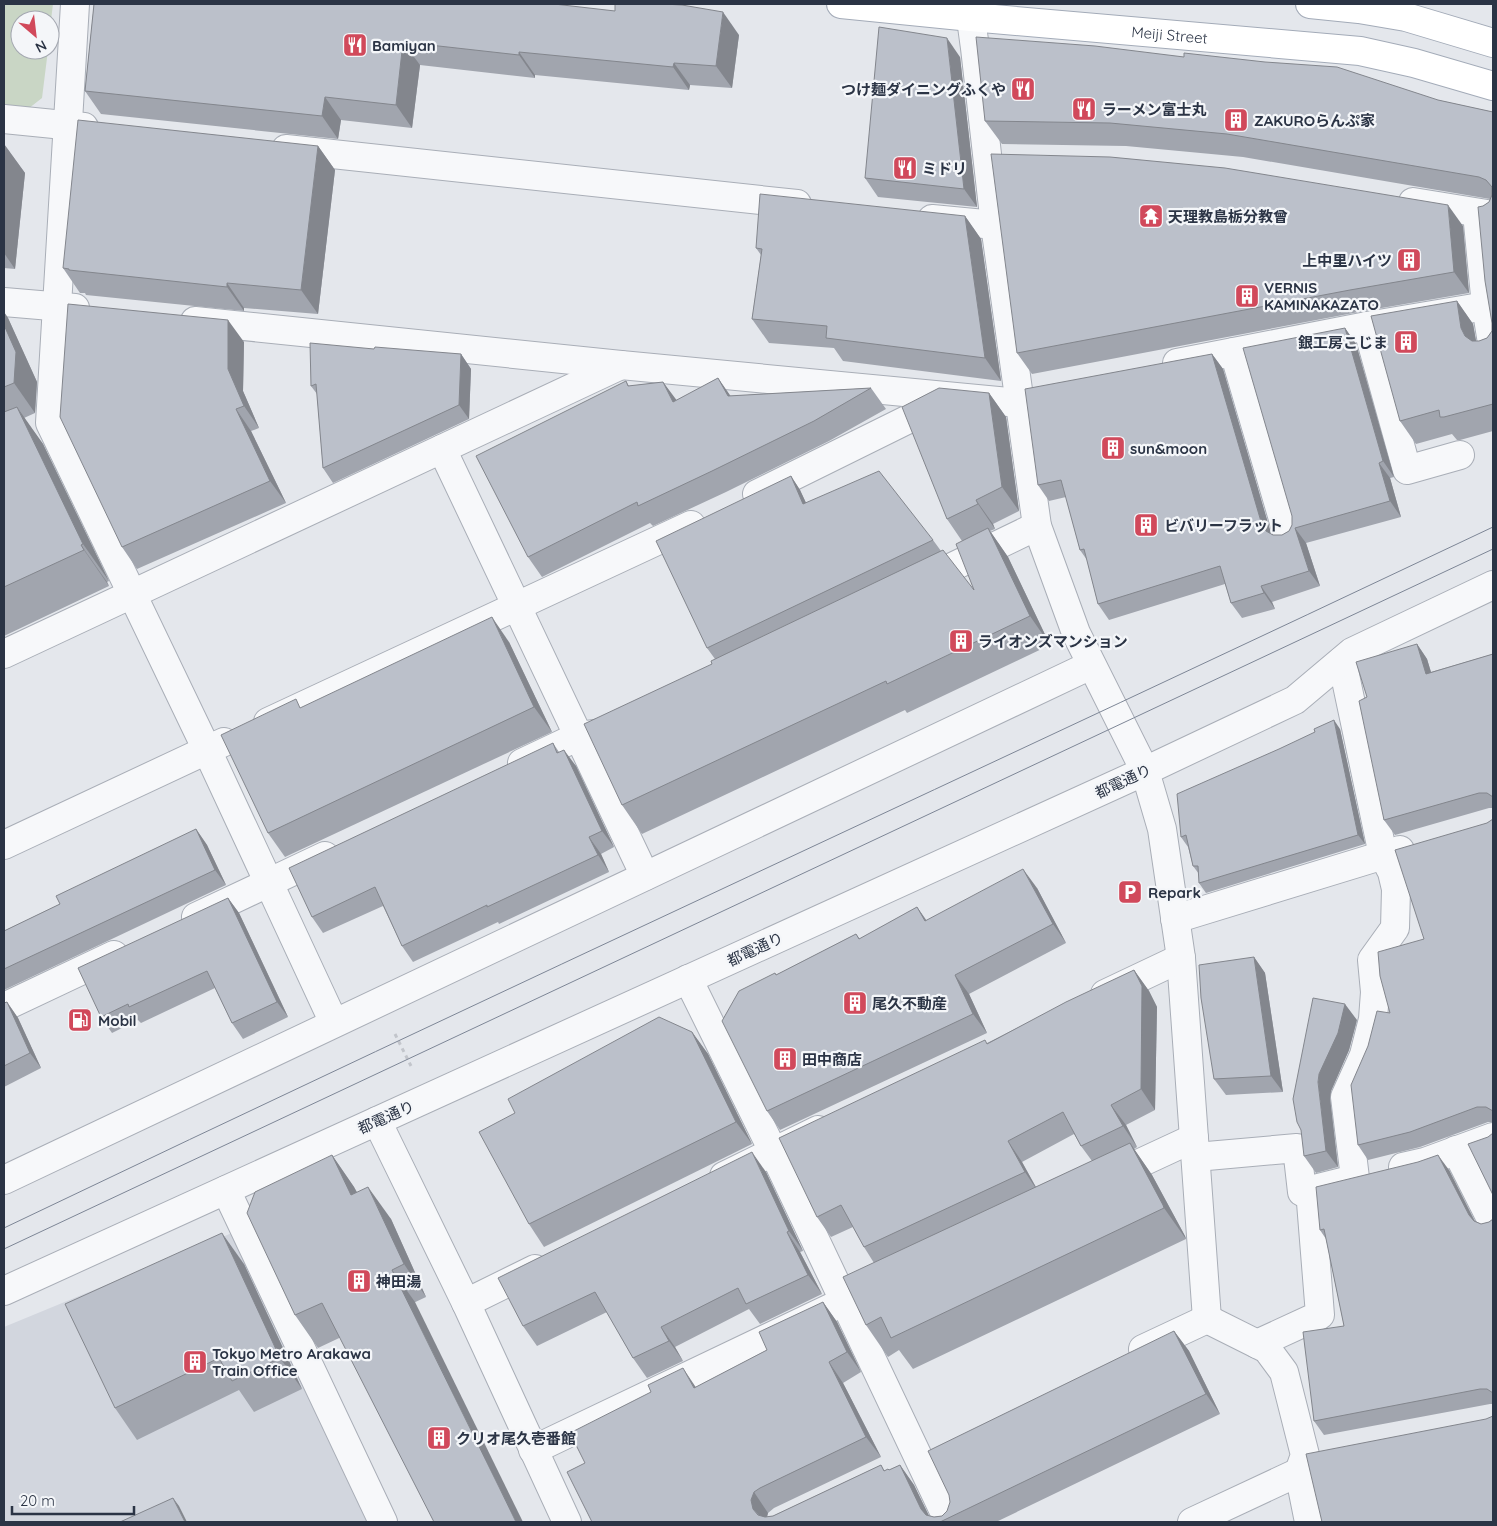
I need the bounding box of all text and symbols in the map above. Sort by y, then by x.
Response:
north arrow [10,10,60,60]
street label: Meiji Street [1131,22,1209,47]
restaurant icon: Bamiyan [342,32,368,58]
text: N [32,36,50,57]
place label: Bamiyan [372,36,436,55]
restaurant icon: つけ麺ダイニングふくや [1010,76,1036,102]
place label: つけ麺ダイニングふくや [841,80,1006,99]
restaurant icon: ラーメン富士丸 [1071,96,1097,122]
place label: ラーメン富士丸 [1102,100,1206,119]
building icon: ZAKUROらんぷ家 [1223,107,1249,133]
place label: ZAKUROらんぷ家 [1254,111,1375,130]
restaurant icon: ミドリ [892,155,918,181]
place label: ミドリ [922,159,967,178]
temple icon: 天理教島栃分教曾 [1138,203,1164,229]
place label: 天理教島栃分教曾 [1168,207,1288,226]
building icon: 上中里ハイツ [1396,247,1422,273]
place label: 上中里ハイツ [1302,251,1392,270]
place label: VERNIS KAMINAKAZATO [1264,278,1379,314]
building icon: VERNIS KAMINAKAZATO [1234,283,1260,309]
building icon: 銀工房こじま [1393,329,1419,355]
place label: 銀工房こじま [1298,333,1388,352]
building icon: sun&moon [1100,435,1126,461]
place label: sun&moon [1130,439,1207,458]
building icon: ビバリーフラット [1133,512,1159,538]
place label: ビバリーフラット [1164,516,1283,535]
building icon: ライオンズマンション [948,628,974,654]
place label: ライオンズマンション [978,632,1128,651]
street label: 都電通り [1092,760,1154,802]
parking icon: Repark [1117,879,1143,905]
place label: Repark [1148,883,1201,902]
street label: 都電通り [724,928,786,970]
building icon: 尾久不動産 [842,990,868,1016]
place label: 尾久不動産 [872,994,947,1013]
fuel station icon: Mobil [67,1007,93,1033]
place label: Mobil [98,1011,137,1030]
building icon: 田中商店 [772,1046,798,1072]
place label: 田中商店 [802,1050,862,1069]
street label: 都電通り [355,1096,417,1138]
building icon: 神田湯 [346,1268,372,1294]
place label: 神田湯 [375,1272,421,1291]
place label: Tokyo Metro Arakawa Train Office [212,1344,371,1380]
building icon: Tokyo Metro Arakawa Train Office [182,1349,208,1375]
building icon: クリオ尾久壱番館 [426,1425,452,1451]
place label: クリオ尾久壱番館 [456,1429,576,1448]
scale bar [12,1484,135,1516]
text: 20 m [20,1491,55,1510]

